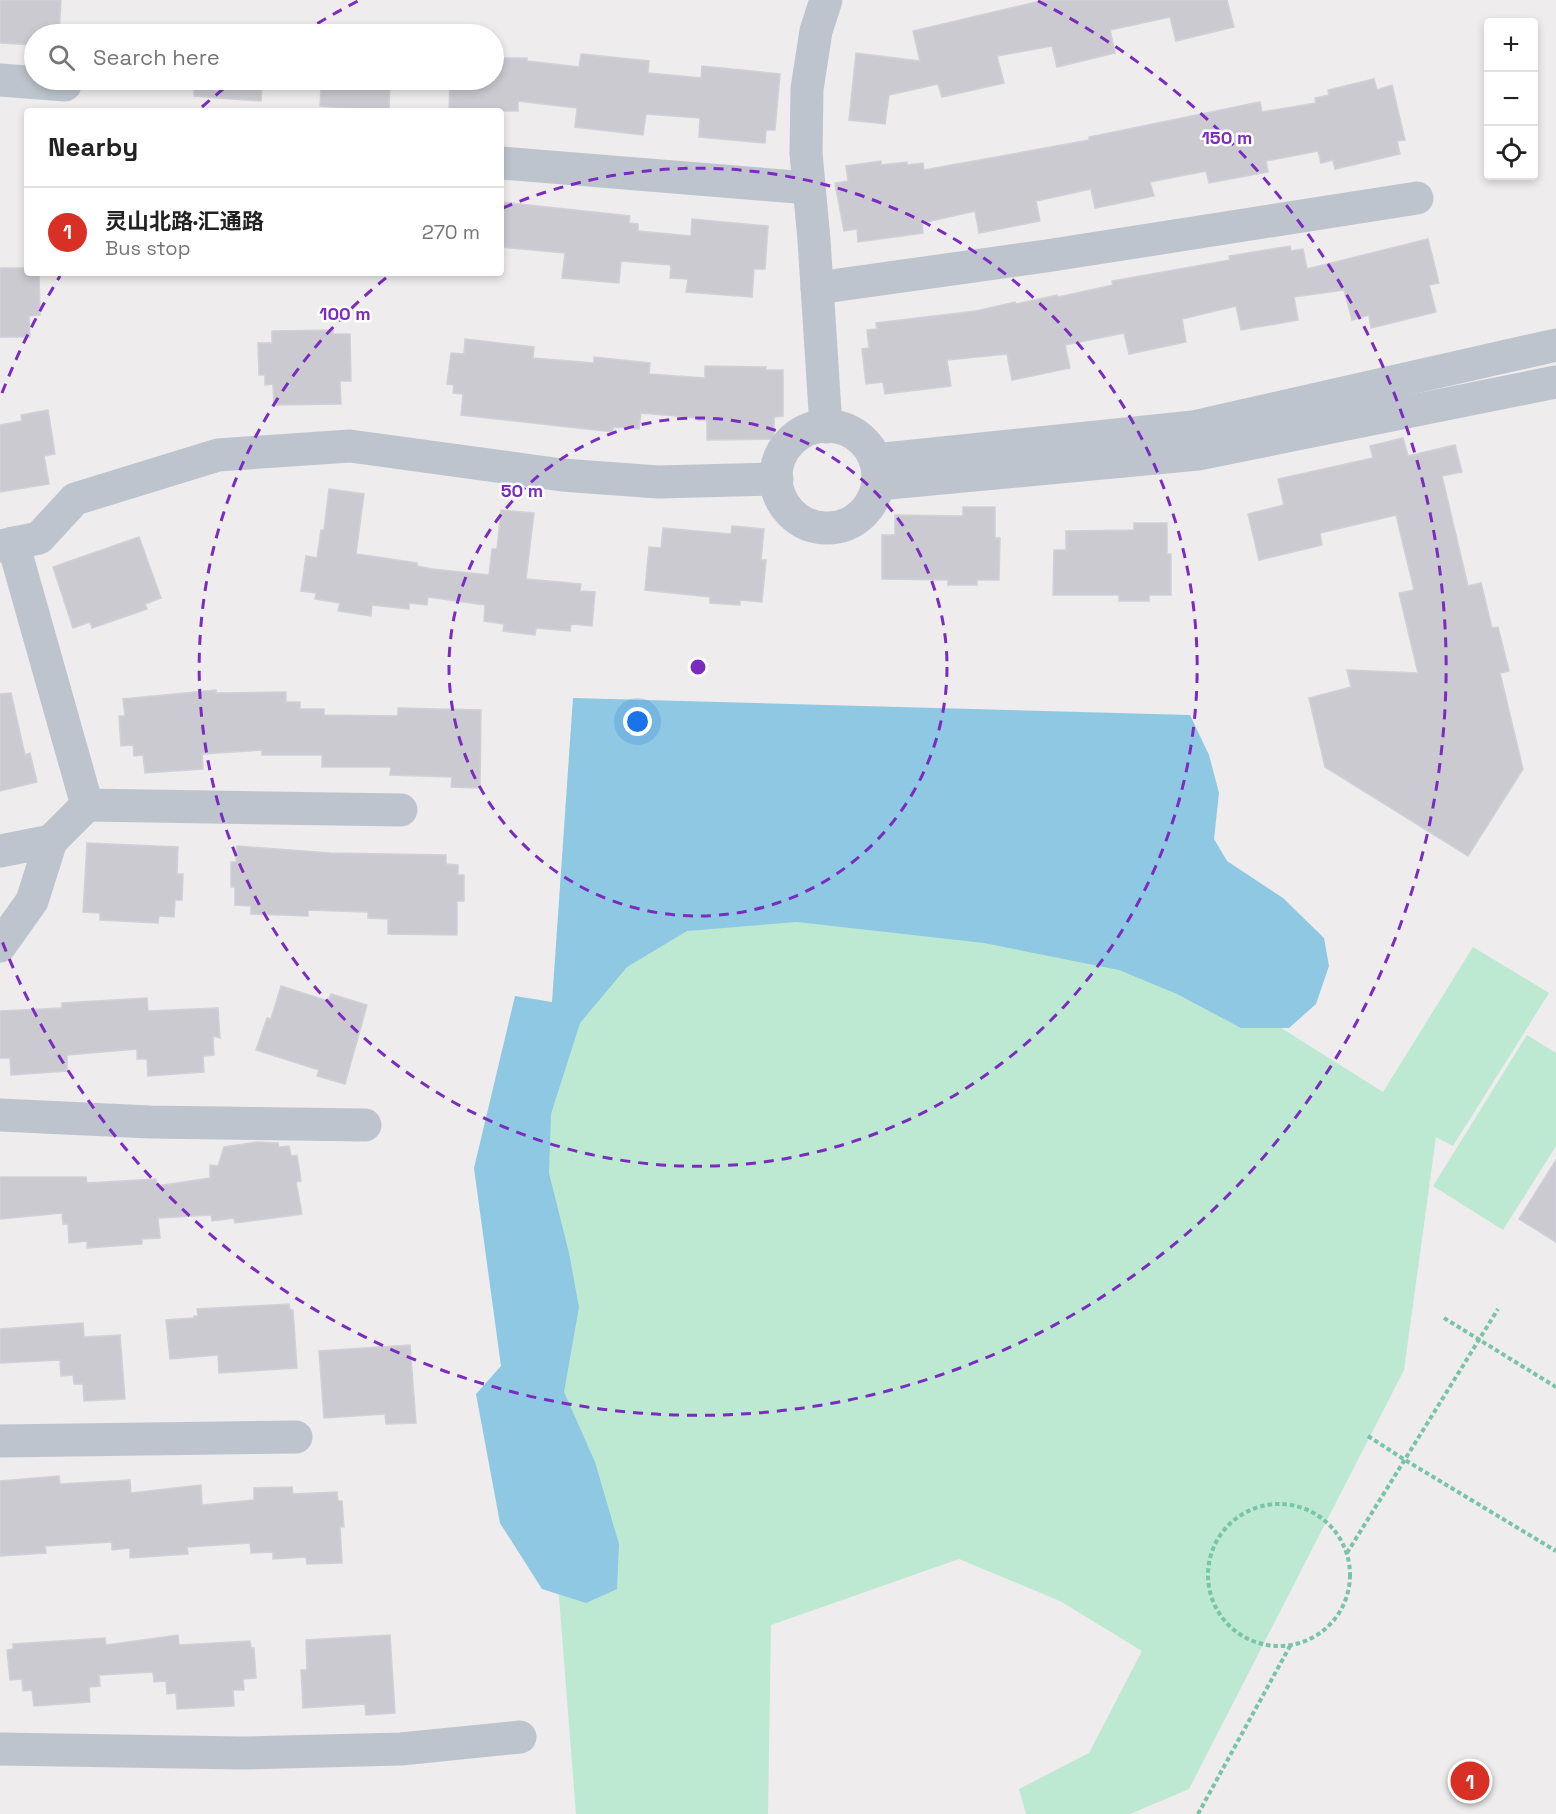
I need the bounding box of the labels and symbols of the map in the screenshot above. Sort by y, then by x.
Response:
text: 150 m [1202,126,1252,149]
text: 100 m [319,302,371,325]
text: 50 m [501,479,543,502]
centre of rings [688,657,708,677]
your location [623,707,652,736]
pin: 1 [1450,1758,1490,1804]

